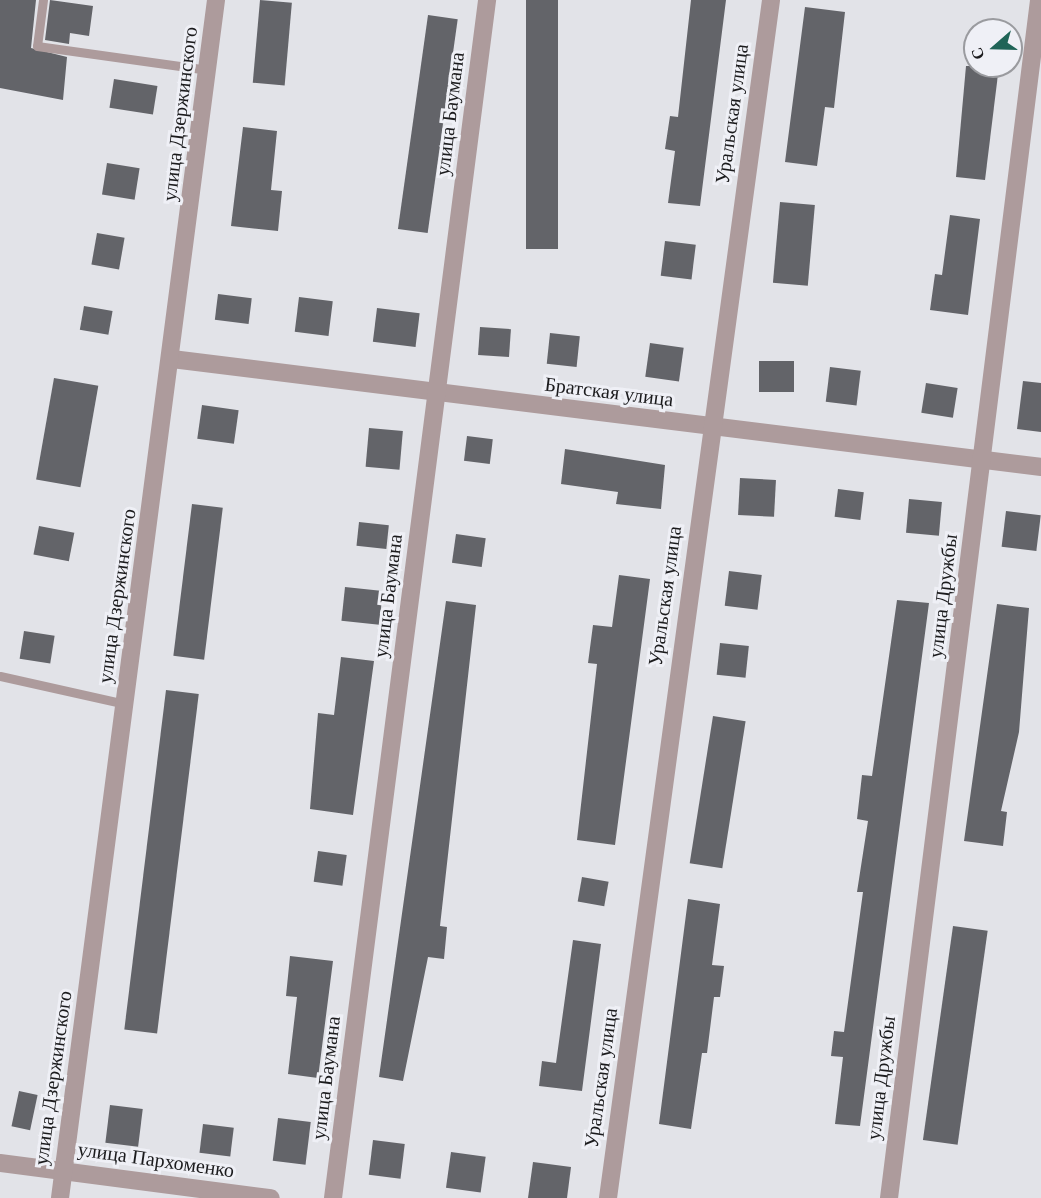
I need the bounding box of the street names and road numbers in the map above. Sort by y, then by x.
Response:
street label: улица Дзержинского [157,25,203,203]
street label: Уральская улица [710,42,754,186]
street label: улица Баумана [431,51,469,177]
street label: Братская улица [543,372,675,412]
street label: улица Дзержинского [93,507,141,685]
street label: Уральская улица [643,524,687,668]
street label: улица Баумана [369,533,407,659]
street label: улица Дружбы [923,533,963,659]
street label: улица Дзержинского [29,989,77,1167]
street label: Уральская улица [579,1006,623,1150]
street label: улица Баумана [307,1015,345,1141]
street label: улица Дружбы [861,1015,901,1141]
street label: улица Пархоменко [76,1137,236,1183]

